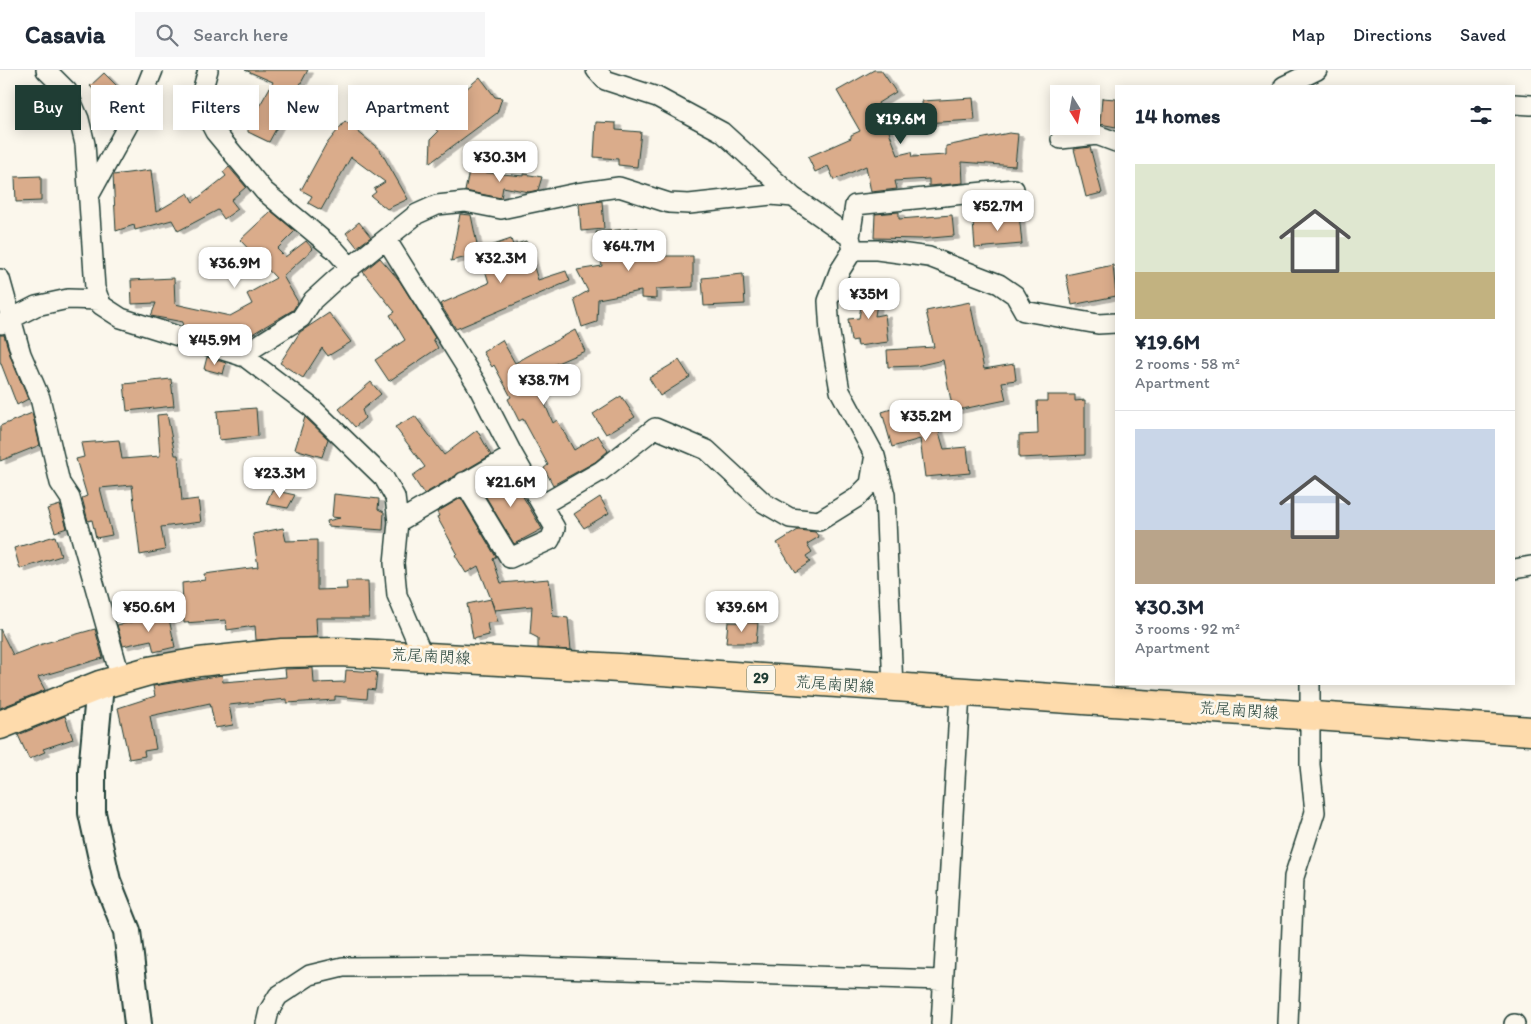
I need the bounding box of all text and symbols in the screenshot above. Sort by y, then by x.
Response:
search box [135,12,485,57]
text: Casavia [25,20,105,49]
icon: search [153,21,181,49]
text: Search here [193,23,288,46]
text: Map [1292,24,1325,46]
text: Directions [1353,24,1432,46]
text: Saved [1460,24,1506,46]
chip: Buy [15,85,81,130]
chip: Rent [91,85,163,130]
chip: Filters [173,85,259,130]
chip: New [269,85,338,130]
chip: Apartment [348,85,468,130]
north arrow [1050,85,1100,135]
map controls [1050,85,1100,135]
icon: filters [1467,101,1495,129]
pin: ¥19.6M [860,102,942,145]
text: 14 homes [1135,103,1220,128]
text: ¥19.6M [876,109,926,128]
pin: ¥30.3M [459,140,541,183]
text: ¥30.3M [474,147,526,166]
pin: ¥52.7M [957,190,1039,232]
text: ¥52.7M [973,196,1023,215]
icon: home [1270,196,1360,286]
pin: ¥64.7M [588,230,670,272]
text: ¥64.7M [603,236,655,255]
pin: ¥32.3M [460,242,542,284]
pin: ¥36.9M [194,246,276,289]
text: ¥32.3M [475,248,527,267]
text: ¥36.9M [209,253,261,272]
pin: ¥35M [839,278,899,320]
text: ¥35M [850,284,888,303]
pin: ¥45.9M [174,324,256,366]
text: ¥19.6M [1135,329,1200,354]
text: ¥45.9M [189,330,241,349]
text: 2 rooms · 58 m² [1135,354,1240,373]
pin: ¥38.7M [503,364,585,406]
text: ¥38.7M [519,370,569,389]
text: Apartment [1135,373,1210,392]
pin: ¥35.2M [885,400,967,442]
text: ¥35.2M [900,406,952,425]
pin: ¥23.3M [239,456,321,499]
icon: home [1270,462,1360,552]
text: ¥23.3M [254,463,306,482]
pin: ¥21.6M [470,466,552,508]
text: ¥21.6M [486,472,536,491]
pin: ¥50.6M [108,590,190,633]
pin: ¥39.6M [701,590,783,633]
text: ¥30.3M [1135,594,1204,619]
text: ¥50.6M [123,597,175,616]
text: ¥39.6M [716,597,768,616]
text: 3 rooms · 92 m² [1135,619,1240,638]
text: Apartment [1135,638,1210,657]
street label: 荒尾南関線 [391,644,471,668]
road number: 29 [747,666,775,690]
street label: 荒尾南関線 [794,672,876,696]
street label: 荒尾南関線 [1198,698,1280,722]

